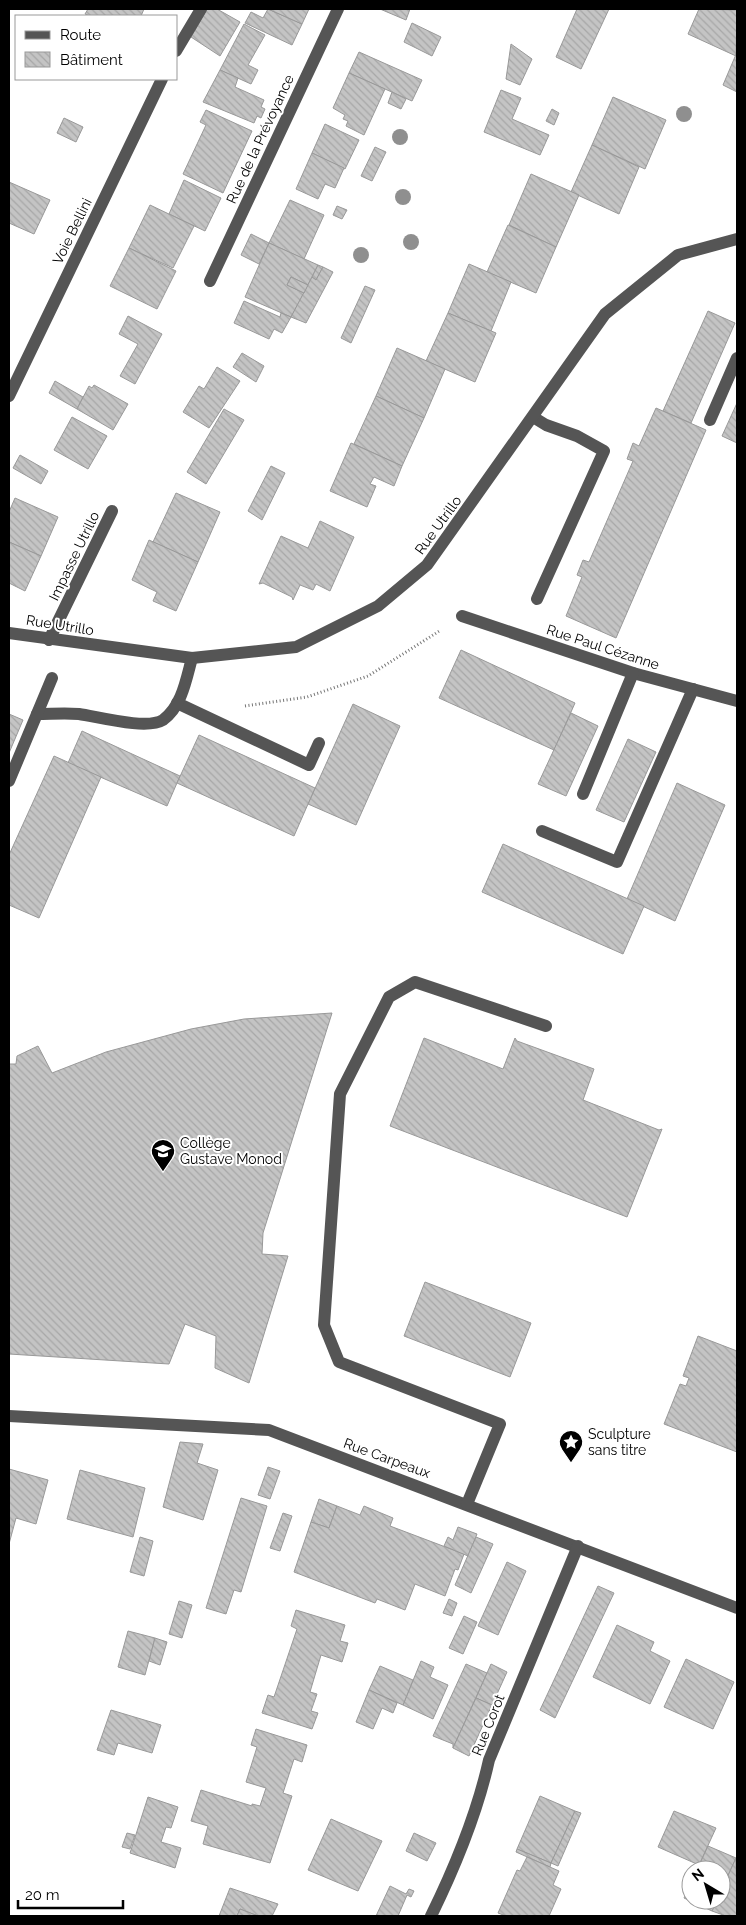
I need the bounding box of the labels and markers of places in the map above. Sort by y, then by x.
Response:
place label: Collège Gustave Monod [180,1135,282,1167]
school or university icon: Collège Gustave Monod [150,1138,176,1172]
place label: Sculpture sans titre [588,1426,651,1458]
place icon: Sculpture sans titre [558,1429,584,1463]

